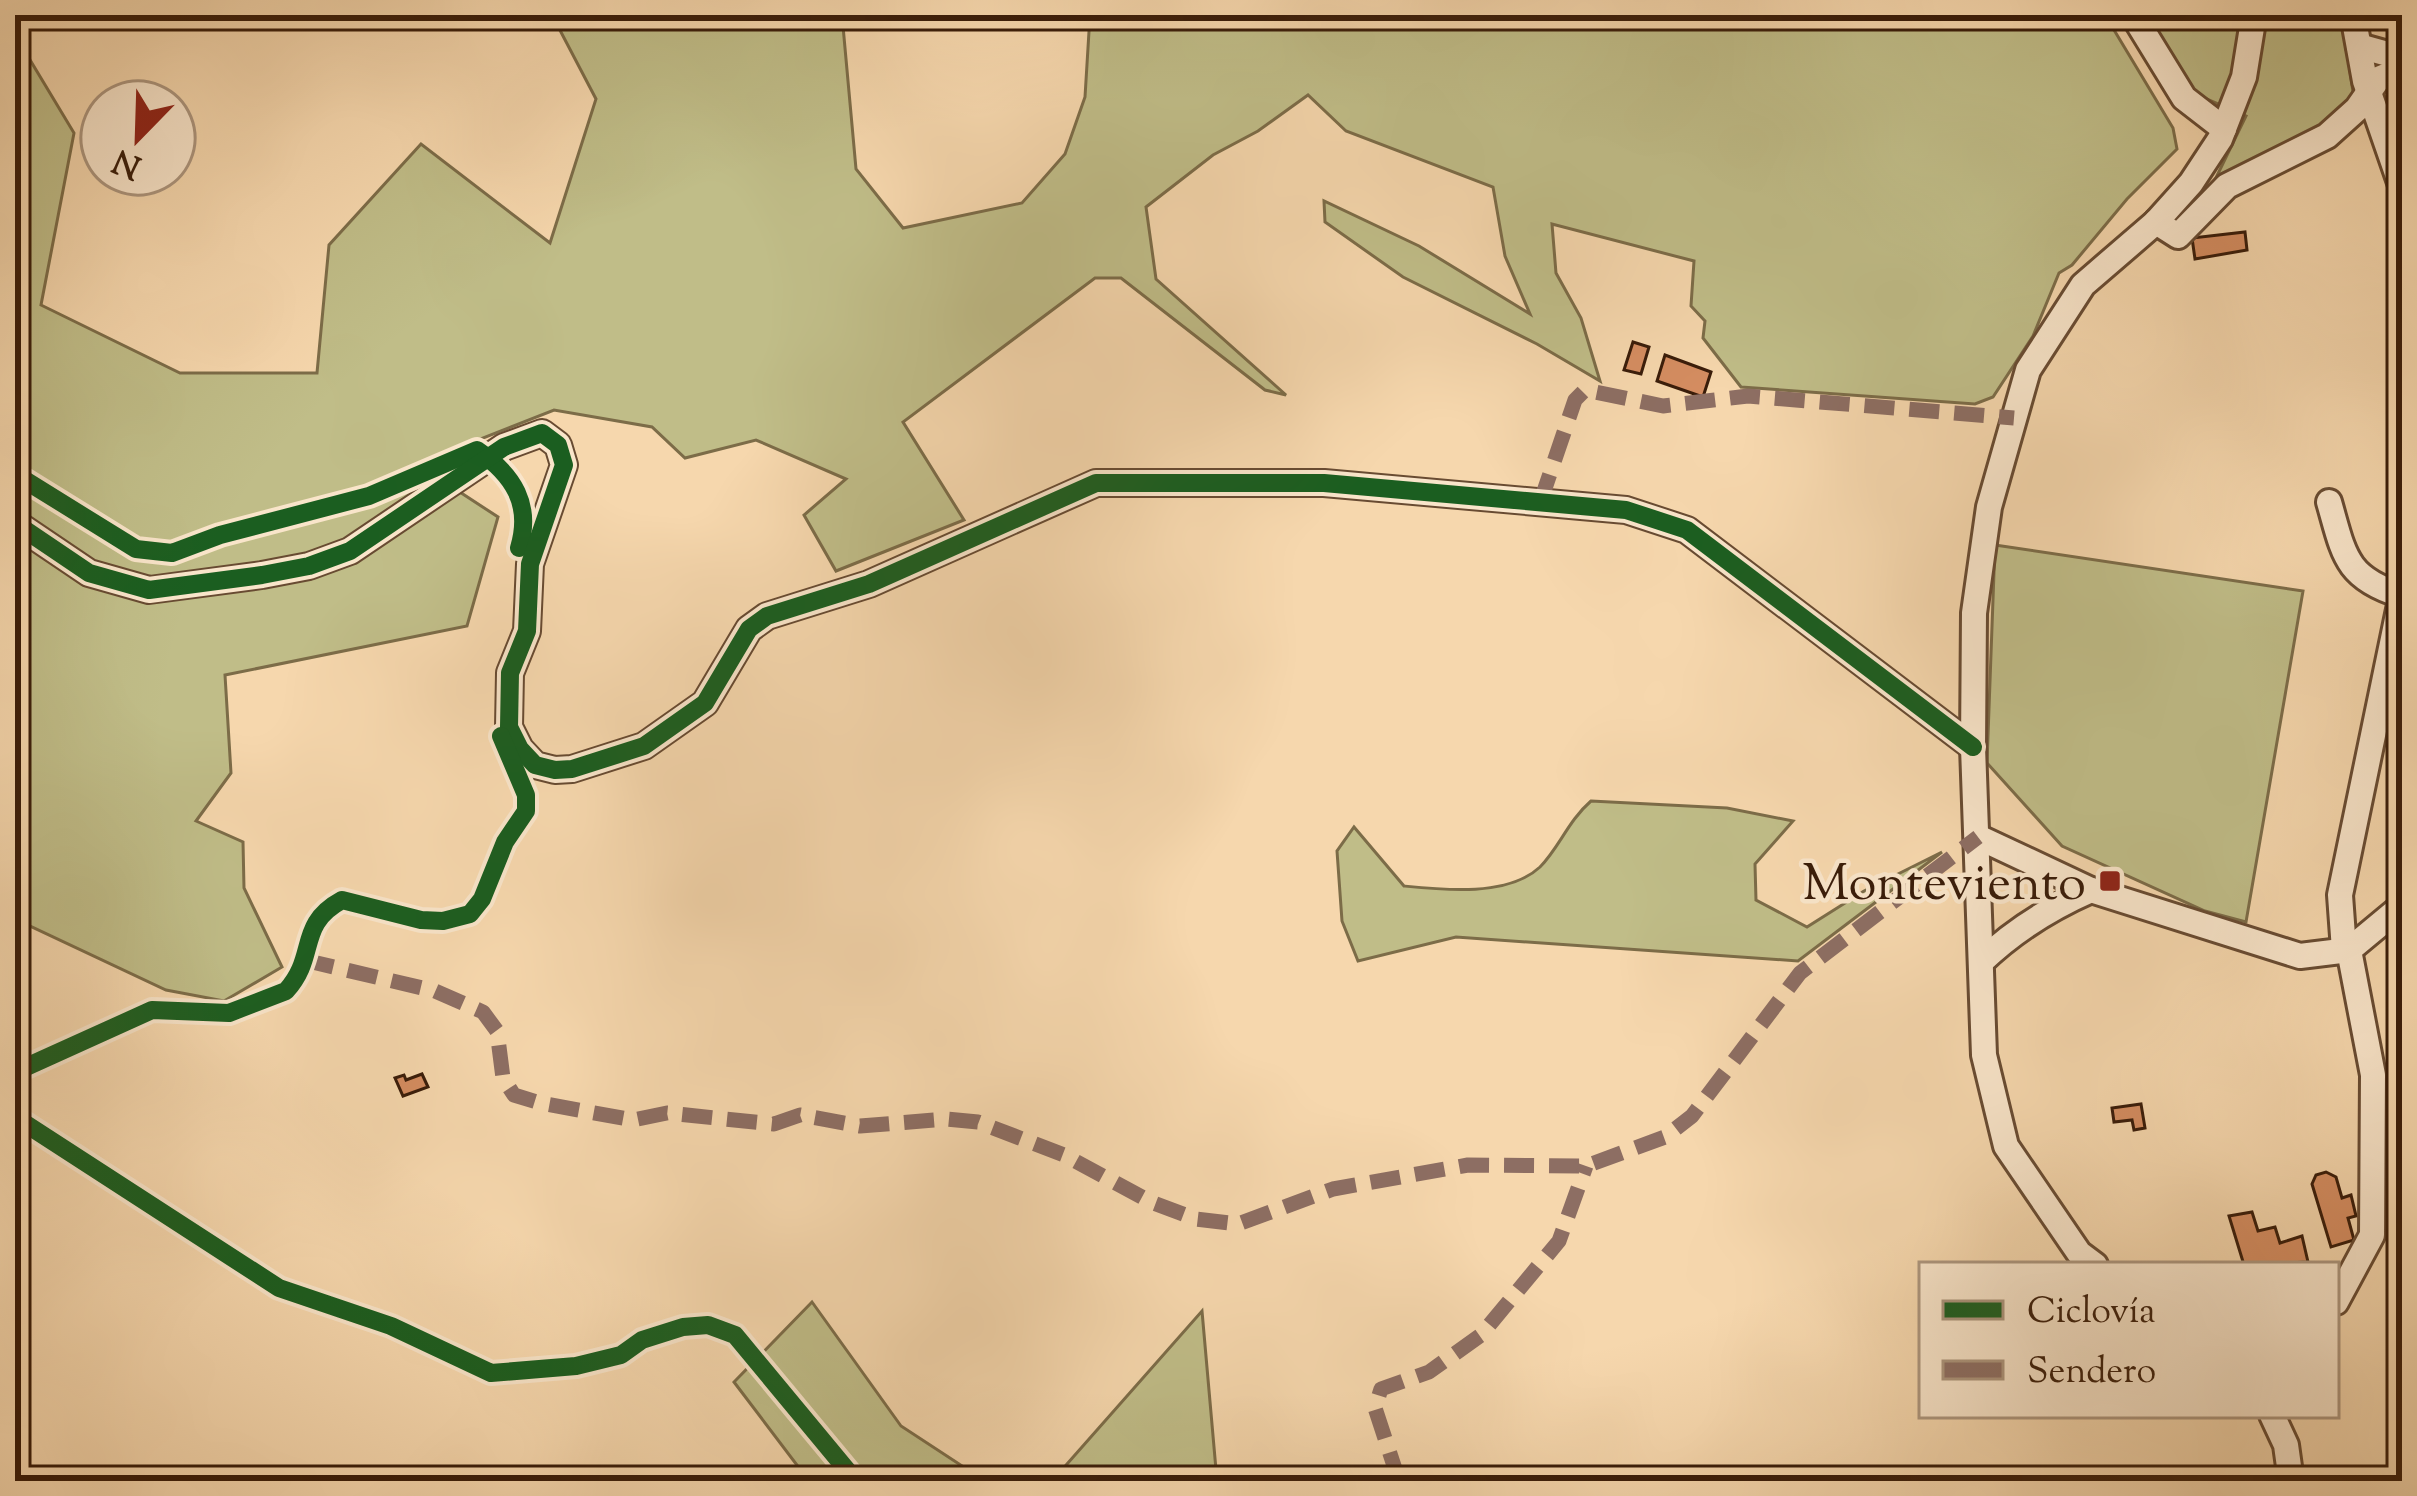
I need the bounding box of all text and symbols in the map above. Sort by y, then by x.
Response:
north arrow [78,78,198,198]
text: N [106,135,149,189]
place label: Monteviento [1802,850,2086,923]
marker: Monteviento [2097,868,2123,894]
legend [1919,1262,2339,1418]
text: Ciclovía [2027,1287,2156,1339]
text: Sendero [2027,1347,2156,1399]

